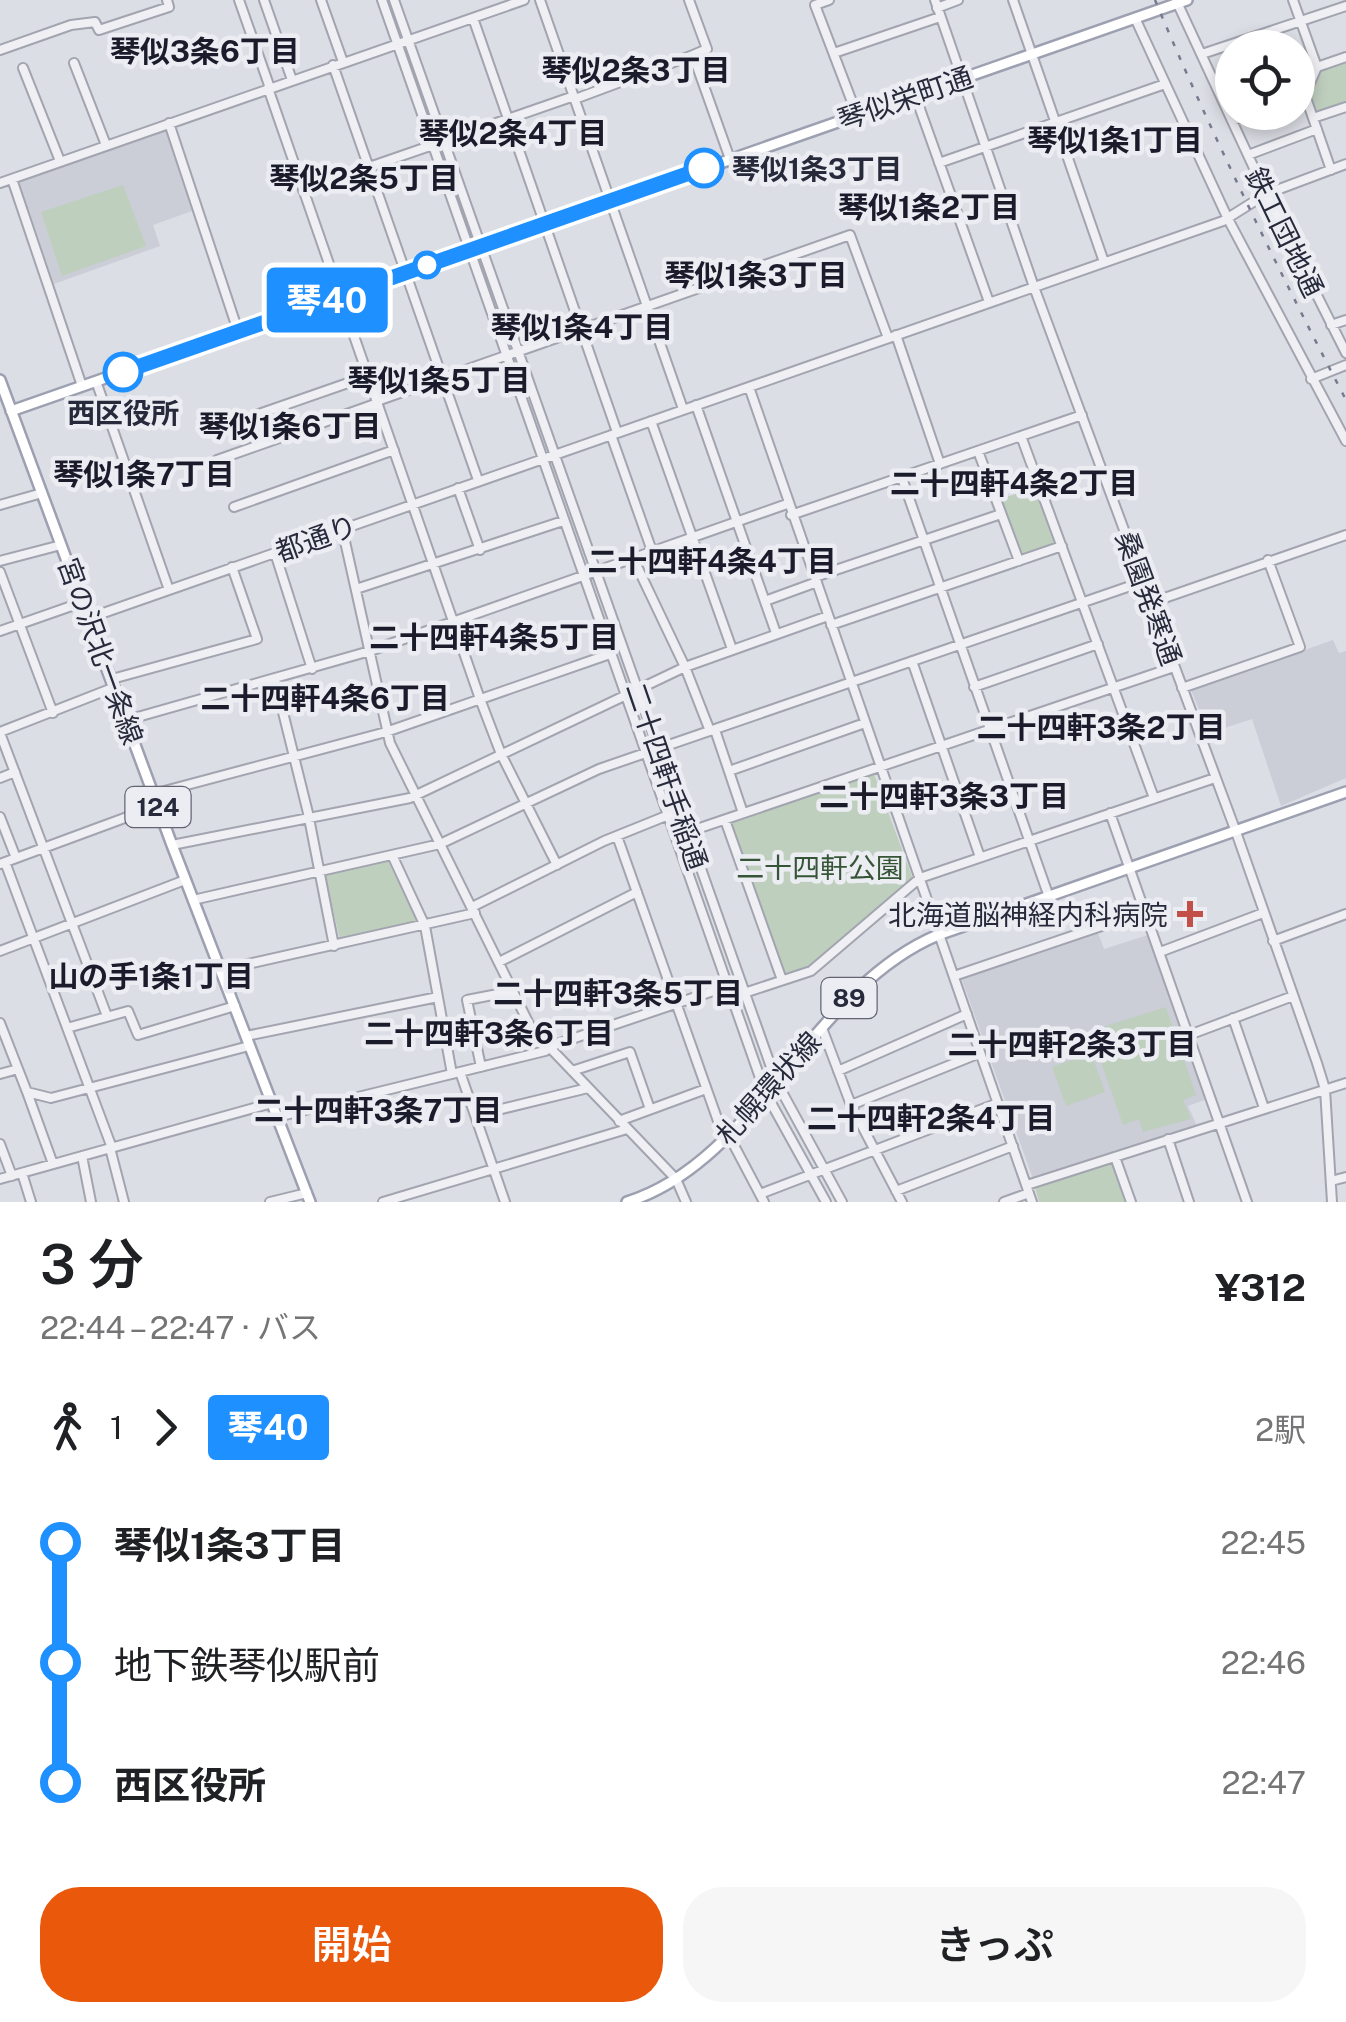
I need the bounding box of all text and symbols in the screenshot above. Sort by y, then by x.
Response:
map controls [1215,30,1315,130]
button: locate [1215,30,1315,130]
district label: 琴似3条6丁目 [110,33,300,69]
district label: 琴似2条3丁目 [541,52,731,88]
street label: 琴似栄町通 [833,60,977,136]
district label: 琴似2条4丁目 [419,115,607,151]
district label: 琴似1条1丁目 [1027,122,1203,158]
marker: 琴似1条3丁目 [685,149,723,187]
place label: 琴似1条3丁目 [732,152,903,185]
district label: 琴似2条5丁目 [269,160,459,196]
street label: 鉄工団地通 [1239,162,1331,302]
district label: 琴似1条2丁目 [838,189,1020,225]
unlabelled marker [414,252,440,278]
district label: 琴似1条3丁目 [665,257,847,293]
line badge: 琴40 [270,268,384,332]
text: 琴40 [287,280,367,321]
district label: 琴似1条4丁目 [491,309,673,345]
marker: 西区役所 [104,353,142,391]
district label: 琴似1条5丁目 [347,362,531,398]
place label: 西区役所 [67,396,179,429]
district label: 琴似1条6丁目 [199,408,381,444]
district label: 琴似1条7丁目 [53,456,235,492]
district label: 二十四軒4条2丁目 [890,465,1138,501]
street label: 都通り [271,508,361,568]
street label: 桑園発寒通 [1110,527,1188,669]
district label: 二十四軒4条4丁目 [587,543,837,579]
street label: 宮の沢北一条線 [52,553,150,749]
district label: 二十四軒4条5丁目 [369,619,619,655]
street label: 二十四軒手稲通 [619,678,715,874]
district label: 二十四軒4条6丁目 [200,680,450,716]
district label: 二十四軒3条2丁目 [976,709,1226,745]
district label: 二十四軒3条3丁目 [819,778,1069,814]
road number: 124 [126,787,190,827]
park label: 二十四軒公園 [736,851,904,884]
place label: 北海道脳神経内科病院 [888,898,1168,931]
marker: 北海道脳神経内科病院 [1177,901,1203,927]
district label: 山の手1条1丁目 [48,958,254,994]
district label: 二十四軒3条5丁目 [493,975,743,1011]
road number: 89 [822,978,876,1018]
district label: 二十四軒3条6丁目 [364,1015,614,1051]
street label: 札幌環状線 [709,1025,827,1151]
district label: 二十四軒2条3丁目 [947,1026,1197,1062]
district label: 二十四軒3条7丁目 [254,1092,502,1128]
district label: 二十四軒2条4丁目 [807,1100,1055,1136]
text: 3 分 [40,1232,144,1296]
text: ¥312 [1215,1265,1306,1310]
text: 22:44 – 22:47 · バス [40,1309,321,1346]
icon: walk [40,1400,95,1455]
icon: forward [138,1400,193,1455]
text: 琴40 [228,1407,309,1448]
text: 1 [110,1409,123,1446]
text: 2駅 [1255,1411,1306,1448]
text: 琴似1条3丁目 [114,1523,346,1568]
text: 22:45 [1221,1524,1306,1561]
text: 地下鉄琴似駅前 [114,1643,380,1688]
text: 22:46 [1221,1644,1306,1681]
text: 西区役所 [114,1763,266,1808]
text: 22:47 [1222,1764,1306,1801]
button: 開始 [40,1887,663,2002]
button: きっぷ [683,1887,1306,2002]

